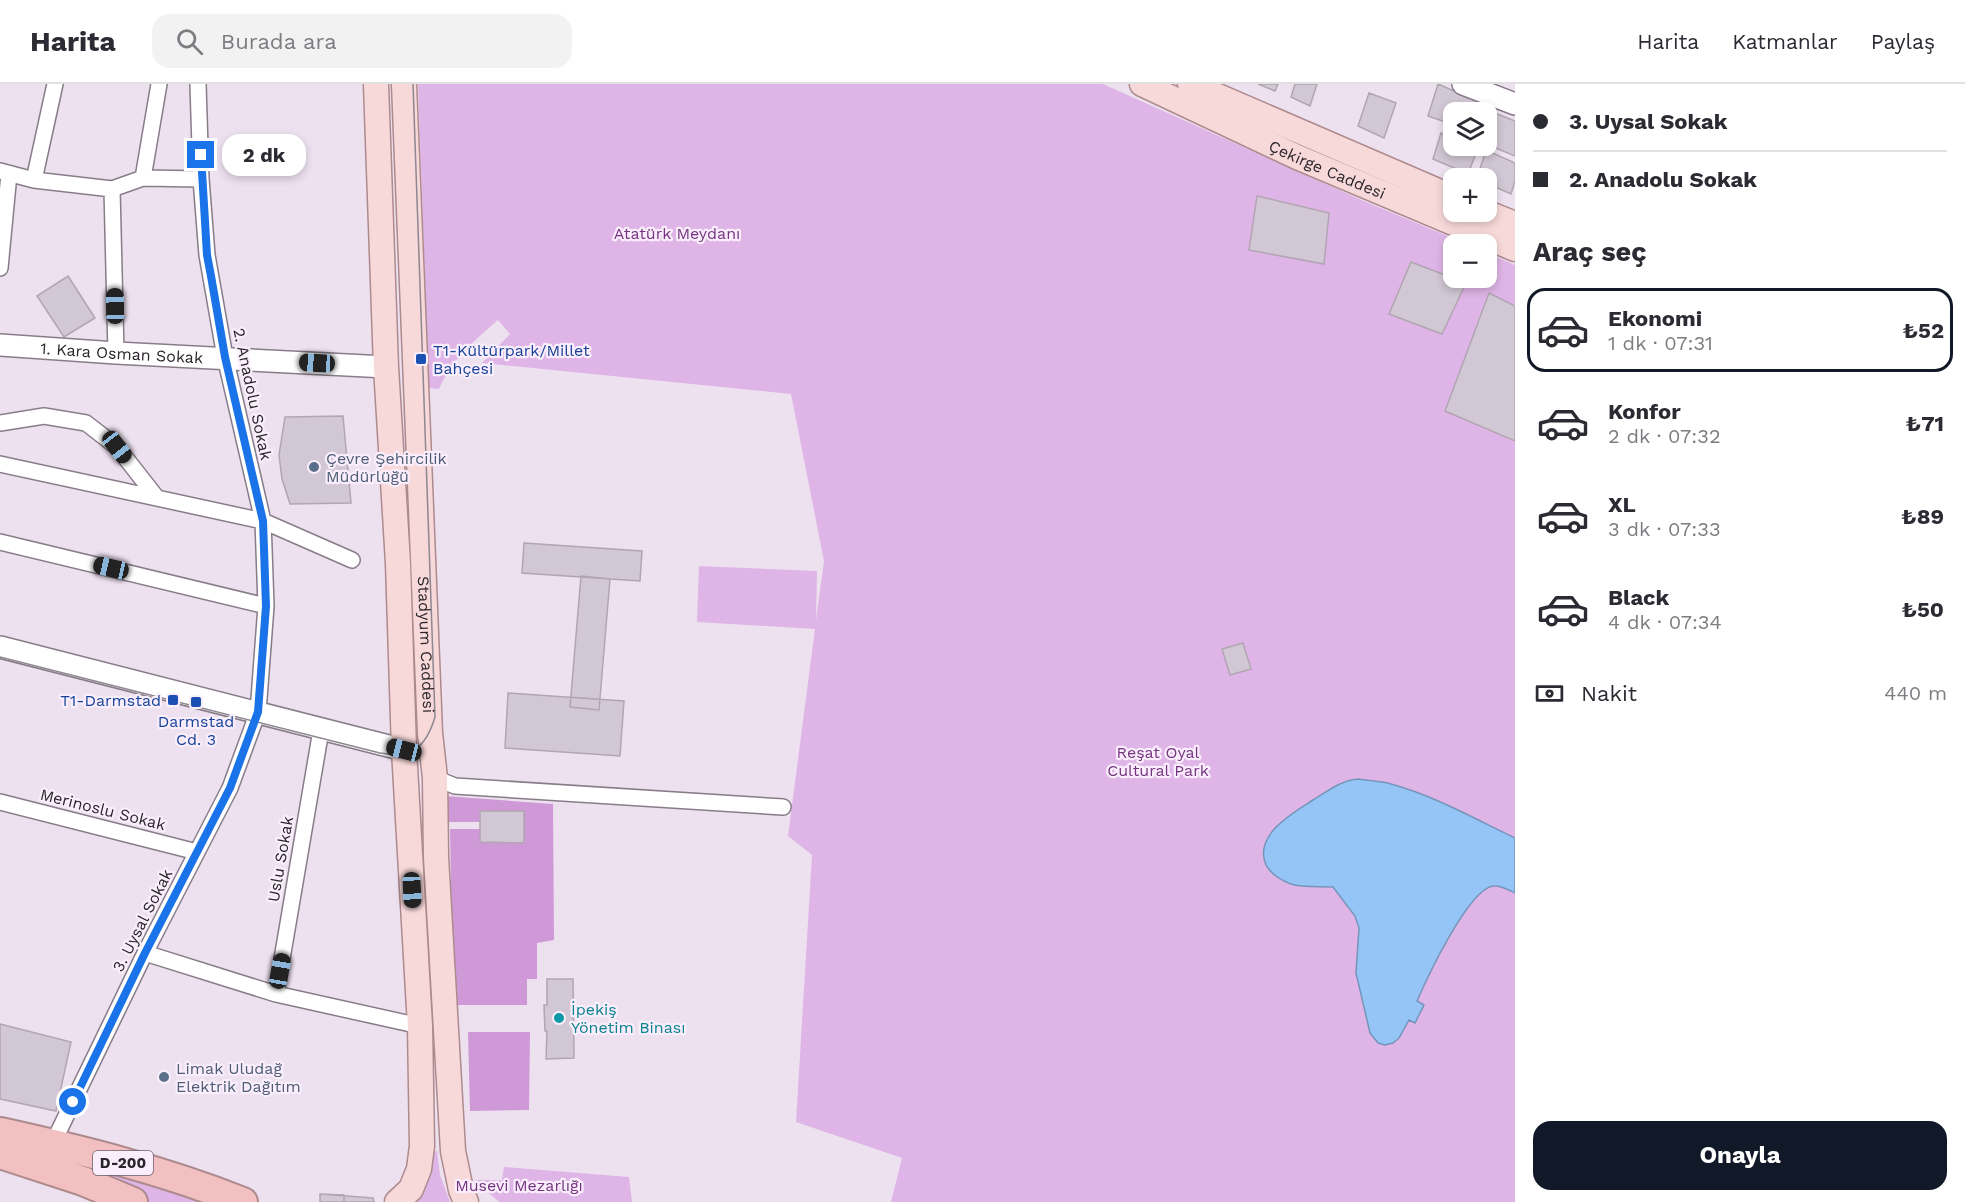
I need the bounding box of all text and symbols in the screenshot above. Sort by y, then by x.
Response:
search box [152,14,572,68]
text: Harita [30,25,116,58]
icon: search [173,25,206,58]
text: Burada ara [221,29,337,54]
text: Harita [1637,29,1699,54]
text: Katmanlar [1732,29,1838,54]
text: Paylaş [1871,29,1935,54]
map controls [1443,102,1497,288]
button: layers [1443,102,1497,156]
text: 3. Uysal Sokak [1569,109,1728,134]
callout: 2 dk [222,134,306,176]
street label: Çekirge Caddesi [1266,136,1388,203]
route end [187,141,214,168]
text: 2 dk [243,143,285,167]
text: 2. Anadolu Sokak [1569,167,1757,192]
button: + [1443,168,1497,222]
park label: Atatürk Meydanı [614,224,740,243]
button: − [1443,234,1497,288]
text: Araç seç [1533,236,1647,268]
car [106,288,124,324]
icon: car [1536,303,1590,357]
text: Ekonomi [1608,306,1702,331]
text: ₺52 [1902,318,1944,343]
street label: 2. Anadolu Sokak [229,326,276,462]
text: 1 dk · 07:31 [1608,331,1713,355]
street label: 1. Kara Osman Sokak [40,339,203,367]
place label: T1-Kültürpark/Millet Bahçesi [433,341,590,378]
marker: T1-Kültürpark/Millet Bahçesi [414,352,428,366]
car [299,353,335,373]
icon: car [1536,396,1590,450]
text: Konfor [1608,399,1681,424]
text: ₺71 [1906,411,1944,436]
text: 2 dk · 07:32 [1608,424,1721,448]
car [99,427,135,467]
place label: Çevre Şehircilik Müdürlüğü [326,449,447,486]
marker: Çevre Şehircilik Müdürlüğü [307,460,321,474]
icon: car [1536,489,1590,543]
text: XL [1608,492,1636,517]
text: ₺89 [1901,504,1944,529]
text: 3 dk · 07:33 [1608,517,1721,541]
car [91,555,131,581]
street label: Stadyum Caddesi [414,576,438,713]
icon: car [1536,582,1590,636]
text: Black [1608,585,1669,610]
text: ₺50 [1901,597,1944,622]
text: 4 dk · 07:34 [1608,610,1722,634]
icon: cash [1533,677,1566,710]
text: Nakit [1581,681,1637,706]
text: 440 m [1884,681,1947,705]
place label: T1-Darmstad [60,691,161,710]
marker: T1-Darmstad [166,693,180,707]
marker: Darmstad Cd. 3 [189,695,203,709]
place label: Darmstad Cd. 3 [158,712,234,749]
car [384,737,424,763]
park label: Reşat Oyal Cultural Park [1107,743,1209,780]
street label: Merinoslu Sokak [38,785,168,834]
street label: Uslu Sokak [264,815,297,903]
street label: 3. Uysal Sokak [108,866,176,975]
car [402,872,422,908]
car [268,952,292,990]
place label: İpekiş Yönetim Binası [571,1000,686,1037]
marker: İpekiş Yönetim Binası [552,1011,566,1025]
place label: Limak Uludağ Elektrik Dağıtım [176,1059,301,1096]
marker: Limak Uludağ Elektrik Dağıtım [157,1070,171,1084]
route start [59,1088,86,1115]
button: Onayla [1533,1121,1947,1190]
road number: D-200 [93,1151,153,1175]
park label: Musevi Mezarlığı [455,1176,583,1195]

